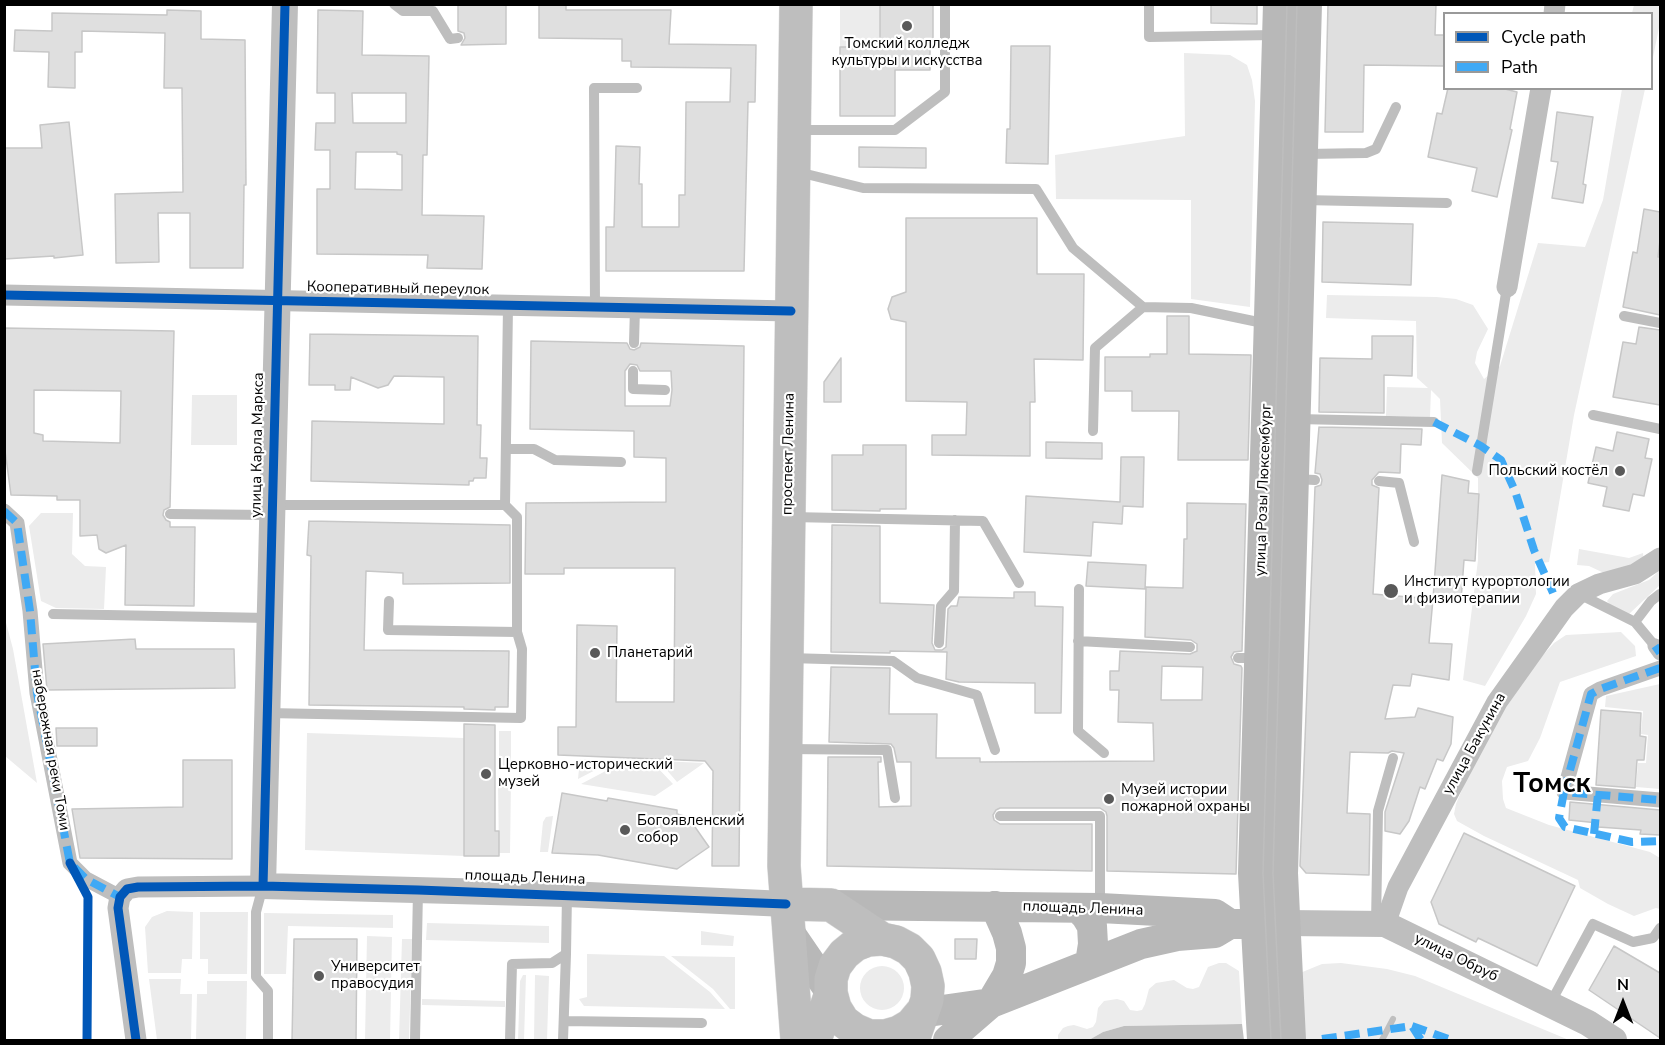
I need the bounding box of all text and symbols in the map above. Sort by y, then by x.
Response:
legend [1443,12,1653,90]
marker: Томский колледж культуры и искусства [900,19,914,33]
text: Cycle path [1501,25,1586,49]
place label: Томский колледж культуры и искусства [831,35,983,70]
text: Path [1501,55,1538,79]
street label: Кооперативный переулок [307,278,489,300]
street label: улица Карла Маркса [248,372,268,518]
street label: проспект Ленина [779,393,799,515]
street label: улица Розы Люксембург [1252,403,1276,577]
place label: Польский костёл [1488,462,1608,480]
marker: Польский костёл [1613,464,1627,478]
place label: Институт курортологии и физиотерапии [1404,573,1570,608]
marker: Институт курортологии и физиотерапии [1382,582,1400,600]
place label: Планетарий [607,644,693,662]
marker: Планетарий [588,646,602,660]
street label: набережная реки Томи [27,668,73,832]
street label: улица Бакунина [1440,690,1510,798]
place label: Церковно-исторический музей [498,756,673,791]
marker: Церковно-исторический музей [479,767,493,781]
district label: Томск [1513,769,1591,801]
place label: Музей истории пожарной охраны [1121,781,1250,816]
marker: Музей истории пожарной охраны [1102,792,1116,806]
place label: Богоявленский собор [637,812,745,847]
marker: Богоявленский собор [618,823,632,837]
street label: площадь Ленина [464,867,586,889]
street label: площадь Ленина [1022,898,1144,920]
street label: улица Обруб [1411,930,1501,986]
place label: Университет правосудия [331,958,420,993]
marker: Университет правосудия [312,969,326,983]
north arrow [1593,973,1653,1033]
text: N [1617,974,1629,996]

